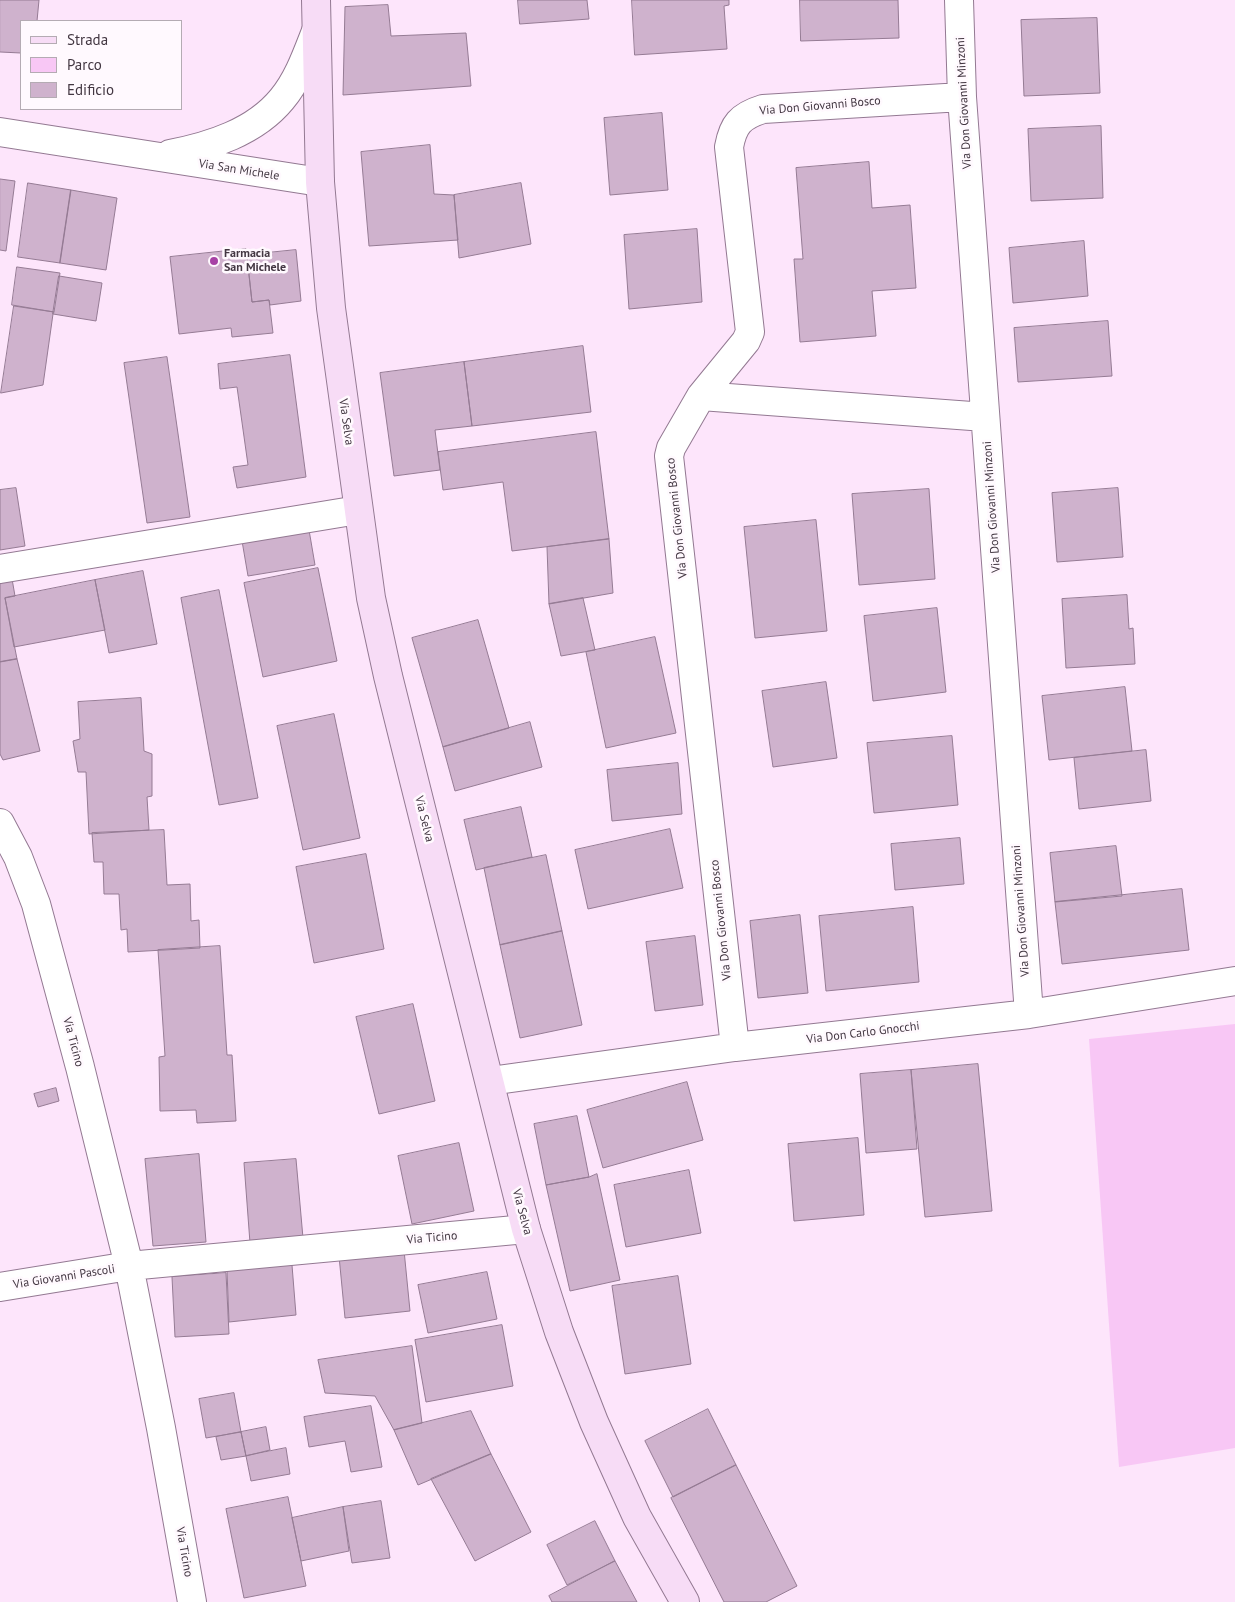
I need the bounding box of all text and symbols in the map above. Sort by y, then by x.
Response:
legend [20,20,182,110]
text: Strada [67,30,108,49]
street label: Via Don Giovanni Minzoni [953,37,975,169]
text: Parco [67,55,102,74]
text: Edificio [67,80,114,99]
street label: Via Don Giovanni Bosco [759,94,881,118]
street label: Via San Michele [198,157,280,183]
place label: Farmacia San Michele [224,247,286,275]
marker: Farmacia San Michele [208,255,220,267]
street label: Via Selva [336,398,356,446]
street label: Via Don Giovanni Minzoni [980,441,1004,573]
street label: Via Don Giovanni Bosco [663,457,691,579]
street label: Via Selva [411,795,437,843]
street label: Via Don Giovanni Minzoni [1009,845,1033,977]
street label: Via Don Giovanni Bosco [707,859,735,981]
street label: Via Ticino [59,1016,87,1068]
street label: Via Don Carlo Gnocchi [806,1019,920,1047]
street label: Via Selva [509,1187,535,1237]
street label: Via Ticino [406,1229,458,1247]
street label: Via Giovanni Pascoli [12,1262,116,1292]
street label: Via Ticino [173,1526,195,1578]

